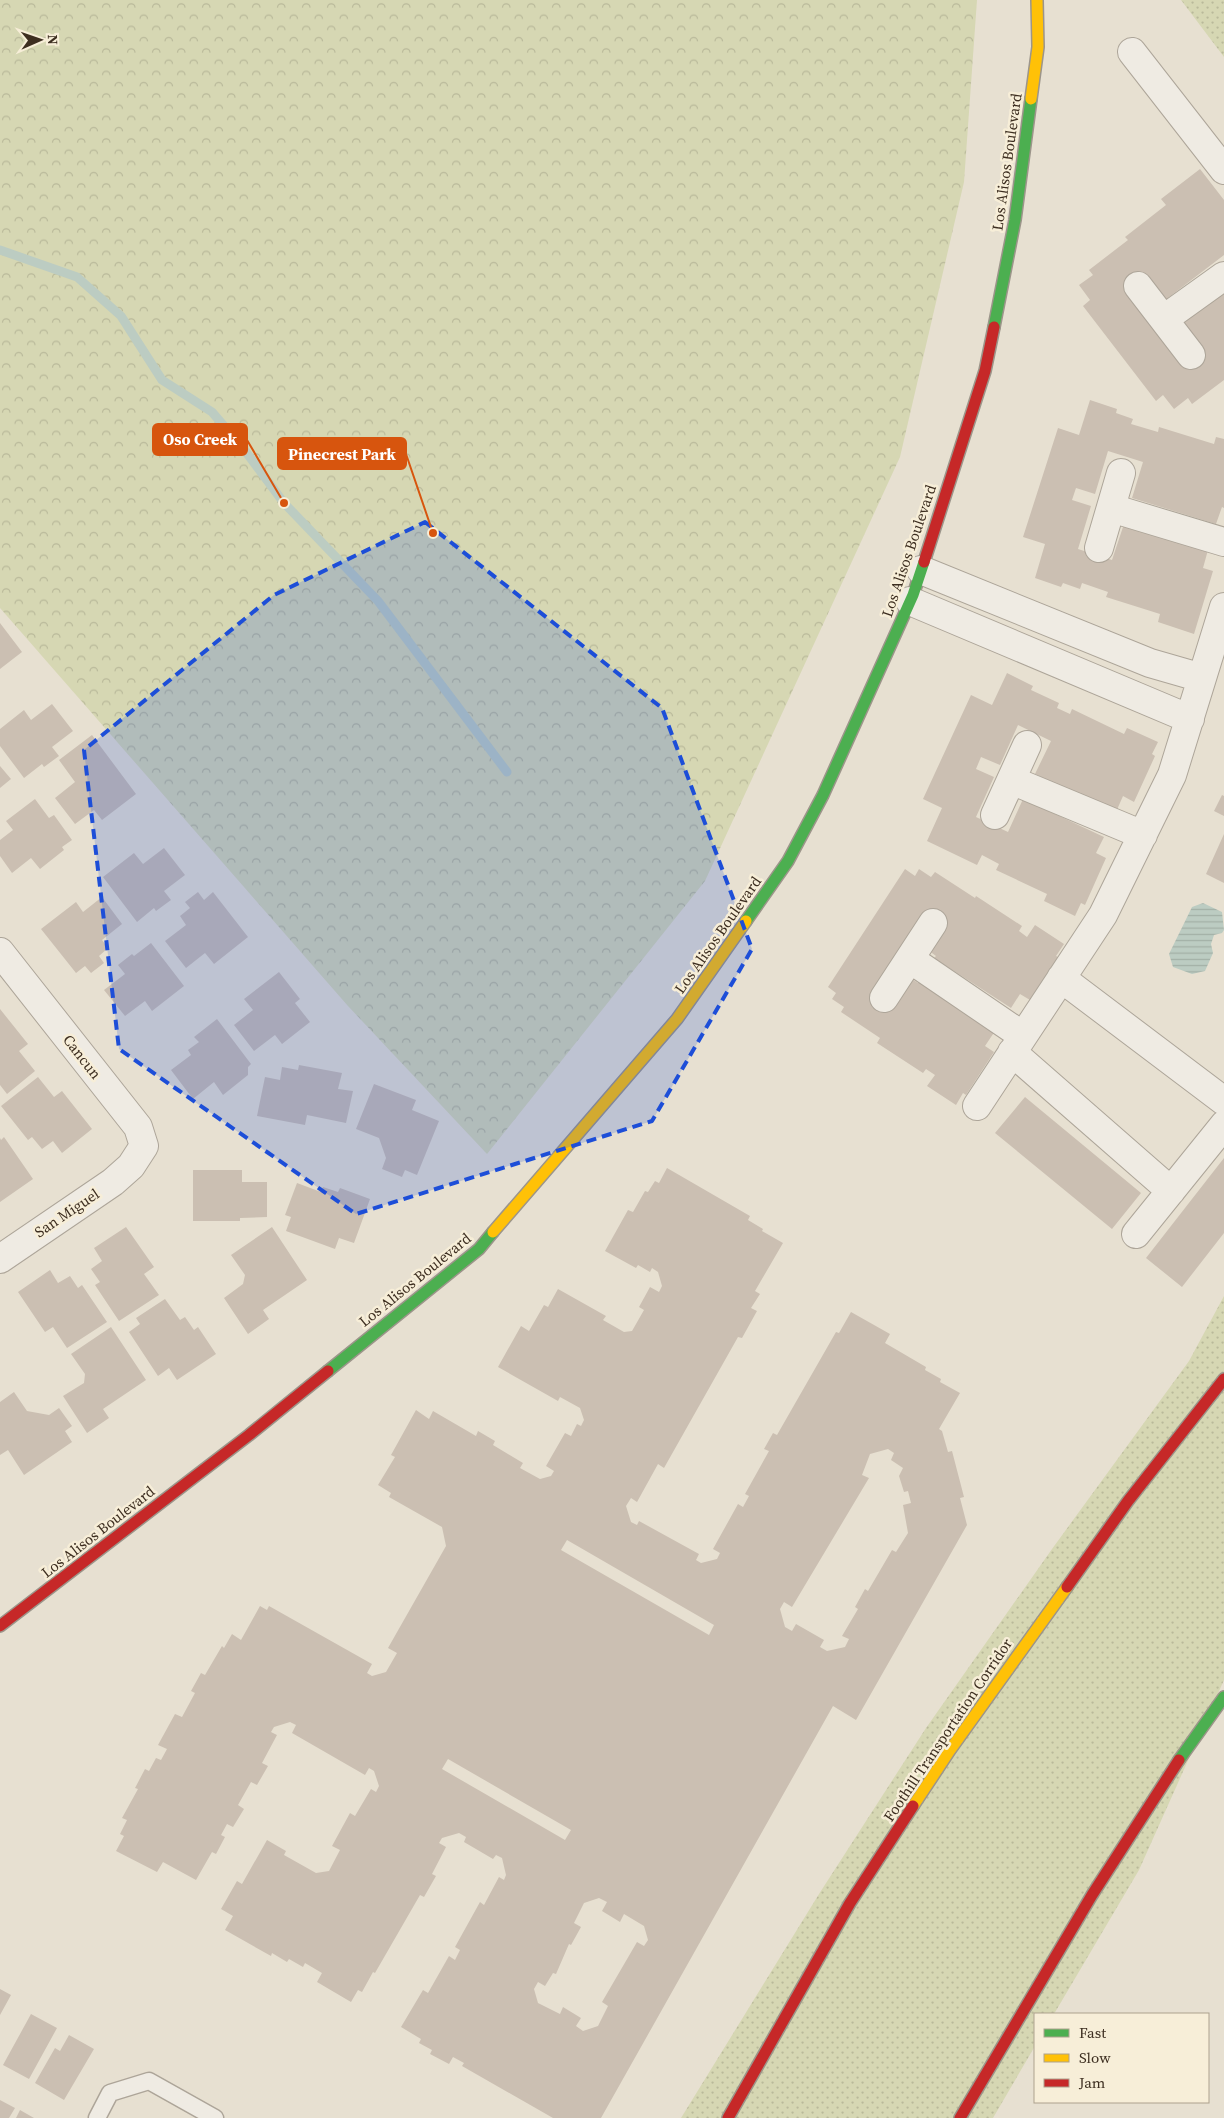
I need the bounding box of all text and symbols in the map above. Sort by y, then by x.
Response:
north arrow [15,15,65,65]
text: N [43,34,63,45]
street label: Los Alisos Boulevard [986,91,1027,232]
callout: Oso Creek [153,424,247,455]
text: Oso Creek [163,428,237,450]
callout: Pinecrest Park [278,438,406,469]
text: Pinecrest Park [288,443,396,465]
street label: Los Alisos Boulevard [876,481,941,620]
street label: Los Alisos Boulevard [669,871,766,998]
street label: Cancun [58,1030,106,1083]
street label: San Miguel [30,1183,104,1242]
street label: Los Alisos Boulevard [354,1228,476,1331]
street label: Los Alisos Boulevard [37,1480,159,1583]
street label: Foothill Transportation Corridor [878,1633,1017,1826]
legend [1034,2013,1209,2103]
text: Fast [1079,2022,1106,2043]
text: Slow [1079,2047,1111,2068]
text: Jam [1078,2072,1106,2093]

